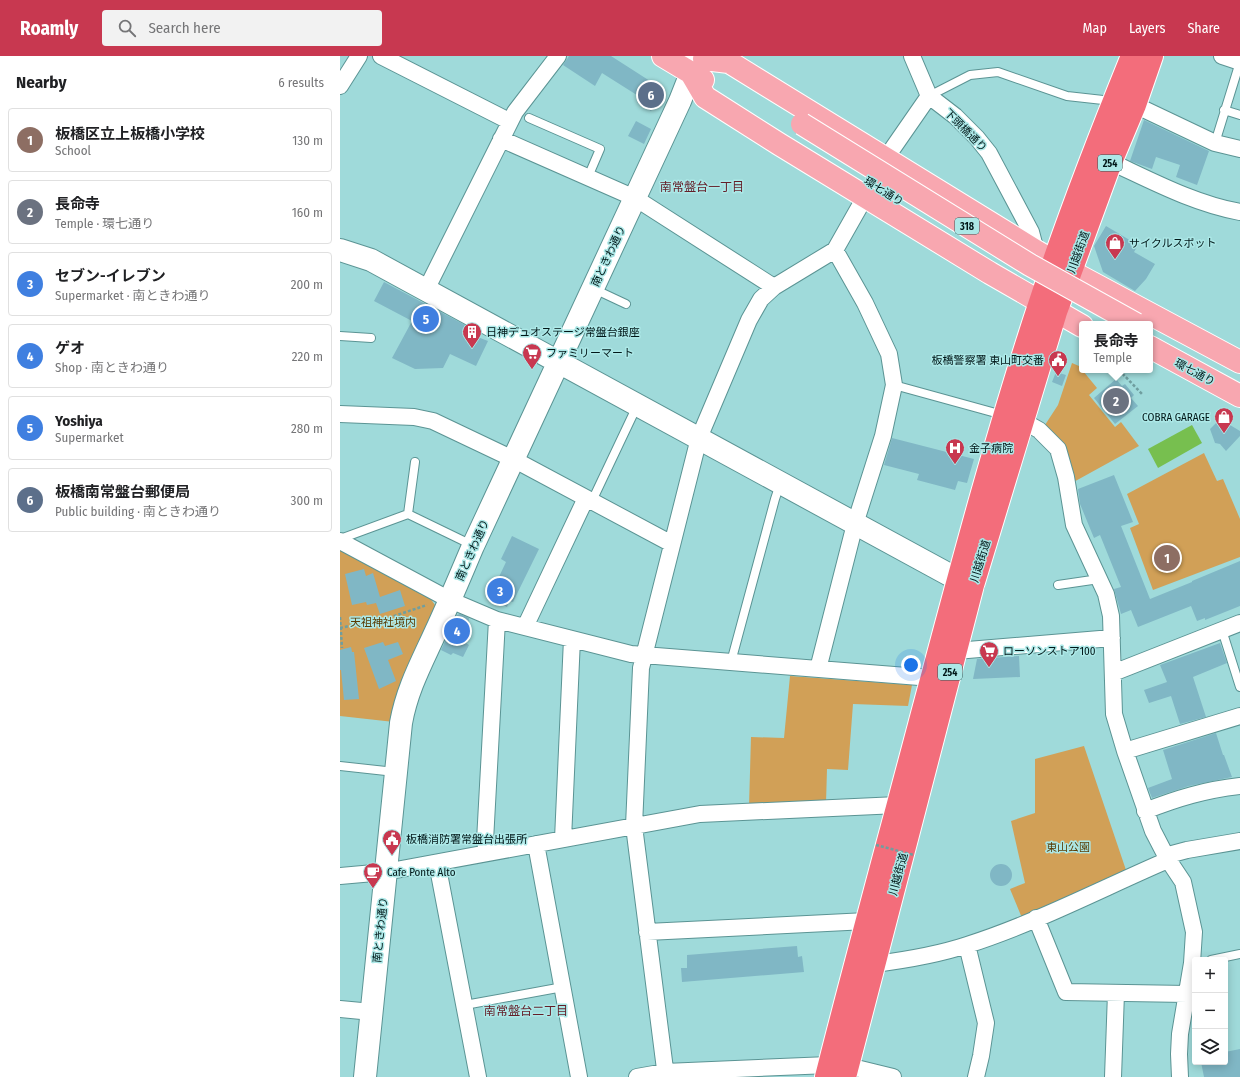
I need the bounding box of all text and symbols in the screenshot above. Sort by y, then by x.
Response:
search box [102,10,382,46]
text: Roamly [20,17,78,40]
icon: search [116,17,138,39]
text: Search here [148,19,221,37]
text: Map [1083,20,1107,37]
text: Layers [1129,20,1165,37]
text: Share [1187,20,1220,37]
text: Nearby [16,72,67,93]
text: 6 results [278,75,324,90]
pin: 6 [638,80,664,110]
street label: 下頭橋通り [942,106,990,154]
text: 板橋区立上板橋小学校 [55,125,205,143]
text: 1 [27,133,33,148]
text: 130 m [292,133,323,148]
text: School [55,143,91,158]
road number: 254 [1098,155,1122,171]
street label: 環七通り [862,174,906,209]
district label: 南常盤台一丁目 [660,180,744,194]
text: 長命寺 [55,195,100,213]
text: 2 [27,205,33,220]
text: 160 m [292,205,323,220]
text: Temple · 環七通り [55,216,154,231]
road number: 318 [955,218,979,234]
street label: 南ときわ通り [589,224,628,289]
street label: 川越街道 [1065,229,1092,275]
shop icon: サイクルスポット [1104,232,1126,260]
place label: サイクルスポット [1129,237,1216,250]
text: セブン-イレブン [55,267,166,285]
text: 3 [27,277,33,292]
text: 200 m [291,277,323,292]
text: Supermarket · 南ときわ通り [55,288,211,303]
pin: 5 [413,304,439,334]
building icon: 日神デュオステージ常盤台銀座 [461,321,483,349]
popup [1079,321,1153,373]
place label: 日神デュオステージ常盤台銀座 [486,326,640,339]
text: 長命寺 [1093,332,1139,350]
text: ゲオ [55,339,85,357]
supermarket icon: ファミリーマート [521,342,543,370]
place label: ファミリーマート [546,347,634,360]
text: 4 [27,349,33,364]
text: 220 m [292,349,323,364]
public building icon: 板橋警察署 東山町交番 [1047,349,1069,377]
text: Temple [1093,350,1132,365]
place label: 板橋警察署 東山町交番 [931,354,1044,367]
street label: 環七通り [1172,356,1217,389]
text: Shop · 南ときわ通り [55,360,169,375]
pin: 2 [1103,386,1129,416]
shop icon: COBRA GARAGE [1213,406,1235,434]
place label: COBRA GARAGE [1142,411,1210,424]
text: Yoshiya [55,412,103,430]
text: 5 [27,421,33,436]
text: 280 m [291,421,323,436]
text: Supermarket [55,430,124,445]
hospital icon: 金子病院 [944,437,966,465]
place label: 金子病院 [969,442,1013,455]
text: 板橋南常盤台郵便局 [55,483,190,501]
text: 6 [27,493,33,508]
text: 300 m [291,493,323,508]
text: Public building · 南ときわ通り [55,504,221,519]
street label: 南ときわ通り [453,517,492,583]
street label: 川越街道 [968,538,993,584]
pin: 1 [1154,543,1180,573]
pin: 3 [487,576,513,606]
park label: 天祖神社境内 [350,616,416,629]
pin: 4 [444,616,470,646]
supermarket icon: ローソンストア100 [978,640,1000,668]
place label: ローソンストア100 [1003,645,1096,658]
your location [901,655,921,675]
road number: 254 [938,664,962,680]
public building icon: 板橋消防署常盤台出張所 [381,828,403,856]
place label: 板橋消防署常盤台出張所 [406,833,528,846]
park label: 東山公園 [1046,841,1090,854]
street label: 川越街道 [887,851,910,897]
cafe icon: Cafe Ponte Alto [362,861,384,889]
place label: Cafe Ponte Alto [387,866,456,879]
street label: 南ときわ通り [371,897,390,964]
map controls [1192,957,1228,1065]
button: + [1192,957,1228,993]
button: − [1192,993,1228,1029]
district label: 南常盤台二丁目 [484,1004,568,1018]
button: layers [1192,1029,1228,1065]

